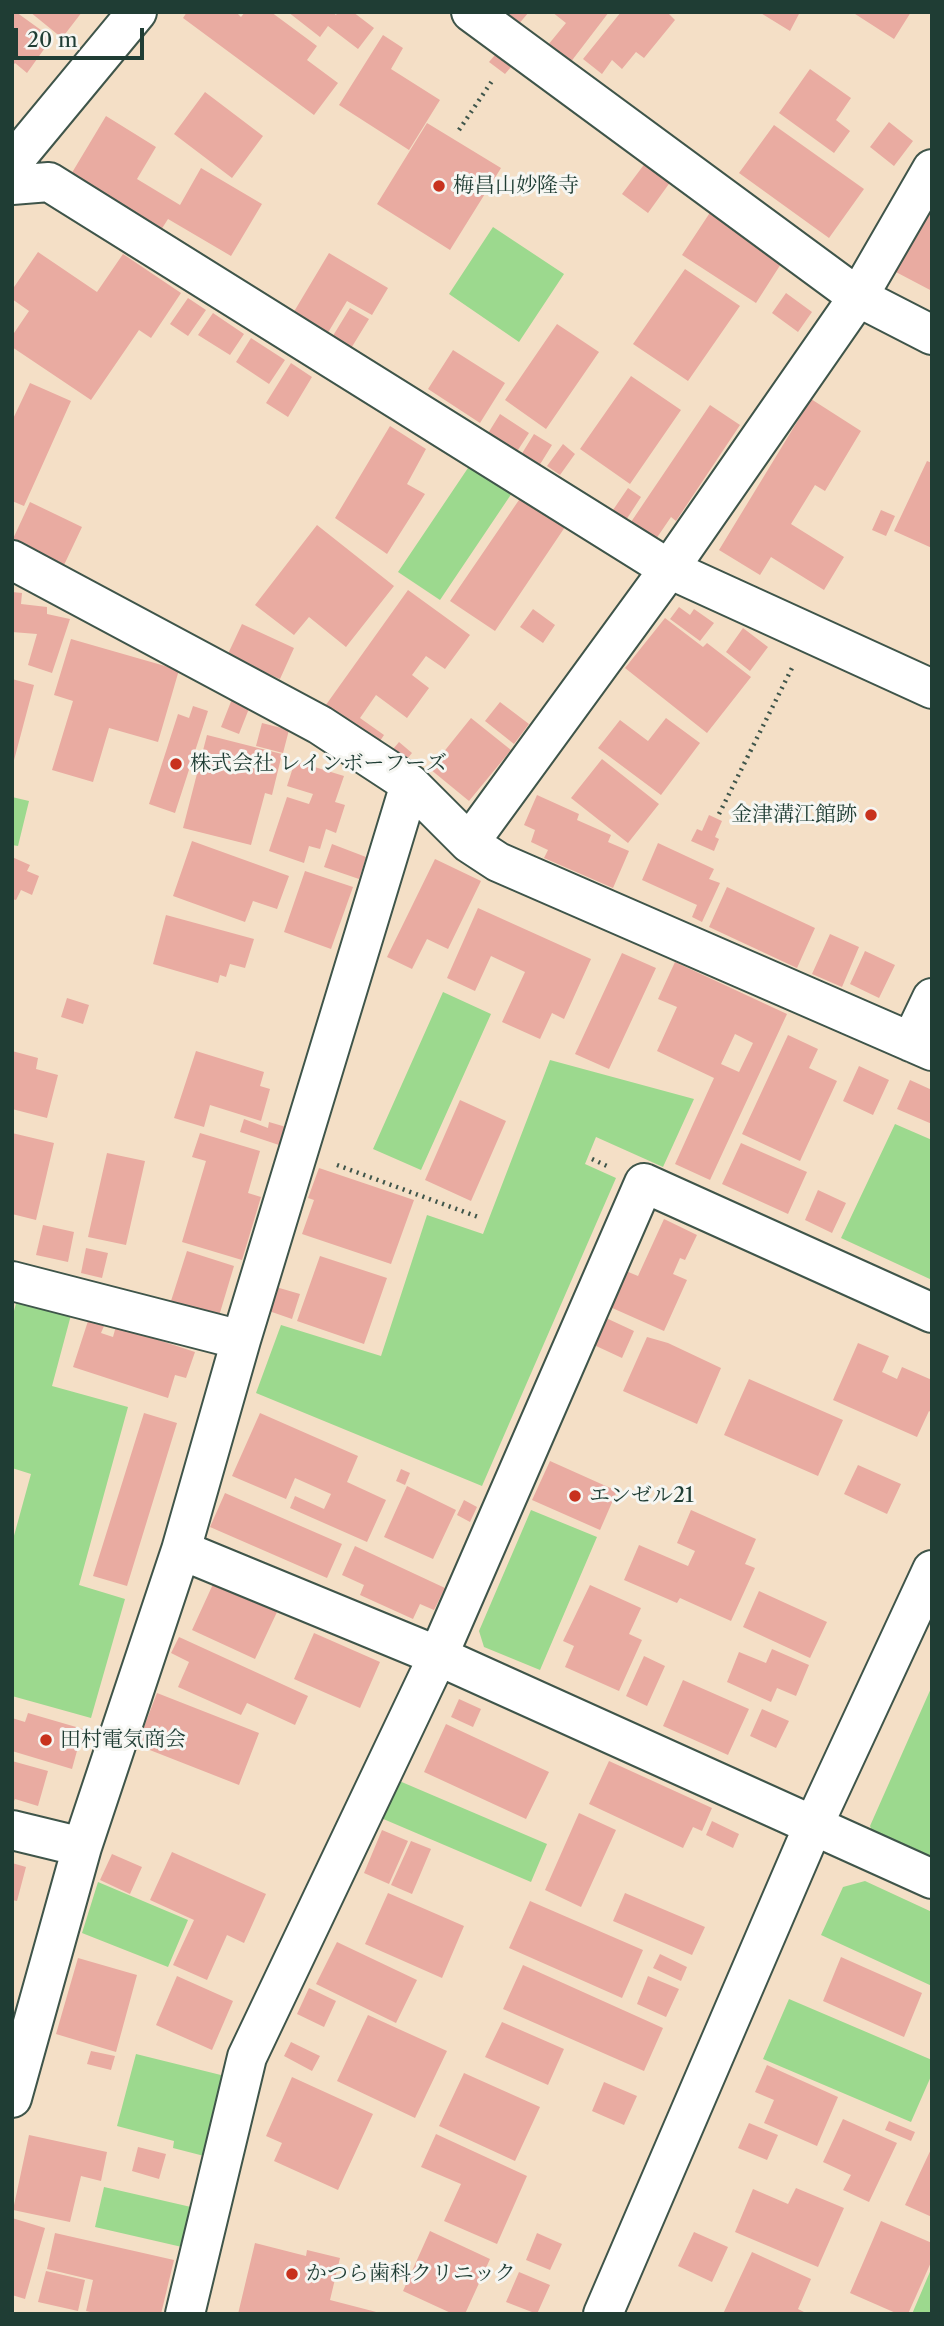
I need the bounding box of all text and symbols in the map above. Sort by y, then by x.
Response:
scale bar [18,14,147,58]
text: 20 m [27,27,78,52]
place label: 梅昌山妙隆寺 [453,173,579,199]
marker: 梅昌山妙隆寺 [431,178,447,194]
place label: 株式会社 レインボーフーズ [190,751,447,777]
marker: 株式会社 レインボーフーズ [168,756,184,772]
place label: 金津溝江館跡 [731,802,857,828]
marker: 金津溝江館跡 [863,807,879,823]
place label: エンゼル21 [589,1483,694,1509]
marker: エンゼル21 [567,1488,583,1504]
place label: 田村電気商会 [60,1727,186,1753]
marker: 田村電気商会 [38,1732,54,1748]
place label: かつら歯科クリニック [306,2261,516,2287]
marker: かつら歯科クリニック [284,2266,300,2282]

